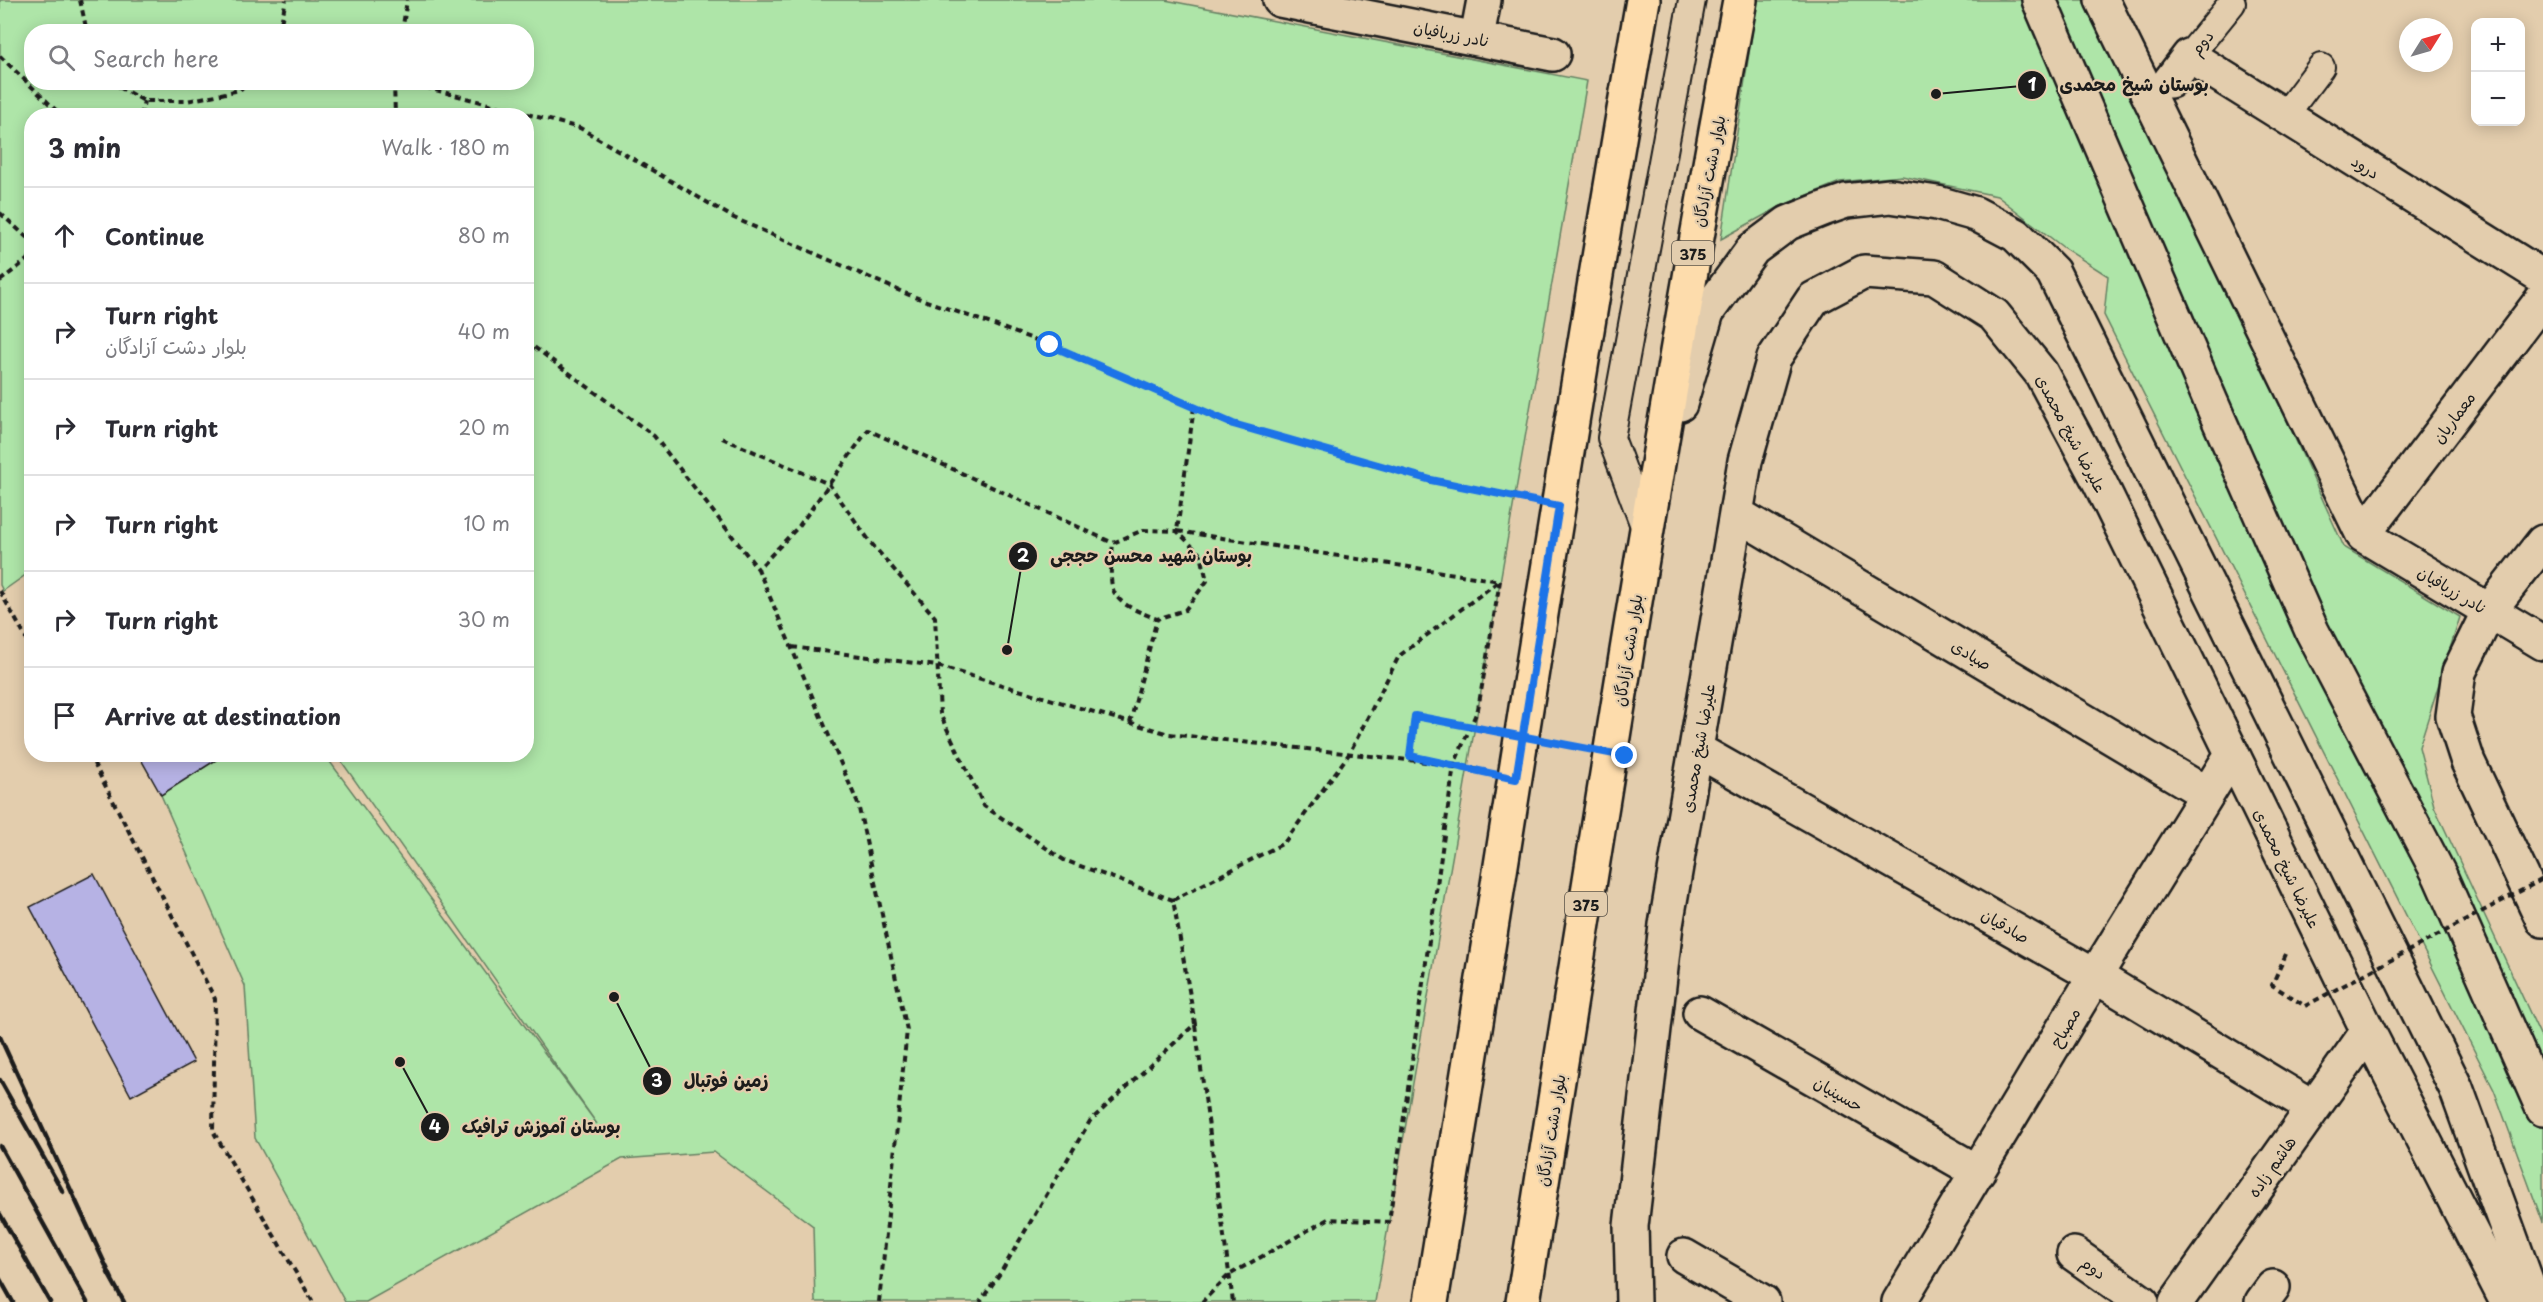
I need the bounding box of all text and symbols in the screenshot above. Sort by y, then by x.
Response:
street label: نادر زربافیان [1412,14,1492,52]
north arrow [2399,18,2453,72]
map controls [2471,18,2525,126]
button: + [2471,18,2525,72]
search box [24,24,534,90]
street label: دوم [2183,24,2220,61]
icon: search [45,41,78,74]
text: Search here [93,41,219,74]
callout: بوستان شیخ محمدی [2017,67,2220,103]
text: 1 [2028,70,2037,97]
text: بوستان شیخ محمدی [2059,70,2209,97]
button: − [2471,72,2525,126]
street label: بلوار دشت آزادگان [1685,113,1731,229]
text: 3 min [48,128,121,167]
text: Walk · 180 m [382,132,510,162]
street label: درود [2347,148,2385,184]
icon: ahead [48,219,81,252]
text: Continue [105,219,204,252]
text: 80 m [458,220,510,250]
road number: 375 [1672,241,1714,265]
text: Turn right [105,298,218,331]
icon: right [48,315,81,348]
text: 40 m [458,316,510,346]
text: بلوار دشت آزادگان [105,331,247,361]
route start [1036,331,1062,357]
street label: علیرضا شیخ محمدی [2031,370,2113,496]
street label: معماریان [2426,386,2480,448]
icon: right [48,411,81,444]
text: Turn right [105,411,218,444]
text: 20 m [458,412,510,442]
icon: right [48,507,81,540]
text: Turn right [105,507,218,540]
text: 10 m [463,508,510,538]
callout: بوستان شهید محسن حججی [1008,538,1264,574]
text: 2 [1017,541,1030,568]
text: بوستان شهید محسن حججی [1050,541,1252,568]
street label: نادر زربافیان [2414,559,2492,619]
street label: بلوار دشت آزادگان [1606,592,1648,708]
icon: right [48,603,81,636]
text: Turn right [105,603,218,636]
text: 30 m [457,604,510,634]
street label: صیادی [1948,633,1996,675]
street label: علیرضا شیخ محمدی [1674,682,1720,814]
icon: arrive [48,699,81,732]
text: Arrive at destination [105,699,341,732]
route end [1611,742,1637,768]
street label: علیرضا شیخ محمدی [2249,804,2327,932]
road number: 375 [1565,892,1607,916]
street label: صادقیان [1978,902,2034,948]
street label: مصباح [2043,1003,2085,1051]
callout: زمین فوتبال [642,1063,780,1099]
text: 3 [651,1066,663,1093]
text: زمین فوتبال [684,1066,768,1093]
street label: حسینیان [1810,1069,1868,1117]
street label: بلوار دشت آزادگان [1529,1072,1571,1188]
callout: بوستان آموزش ترافیک [420,1109,633,1145]
text: 4 [429,1112,441,1139]
text: بوستان آموزش ترافیک [462,1112,620,1139]
street label: هاشم زاده [2241,1130,2303,1203]
street label: دوم [2075,1250,2112,1286]

